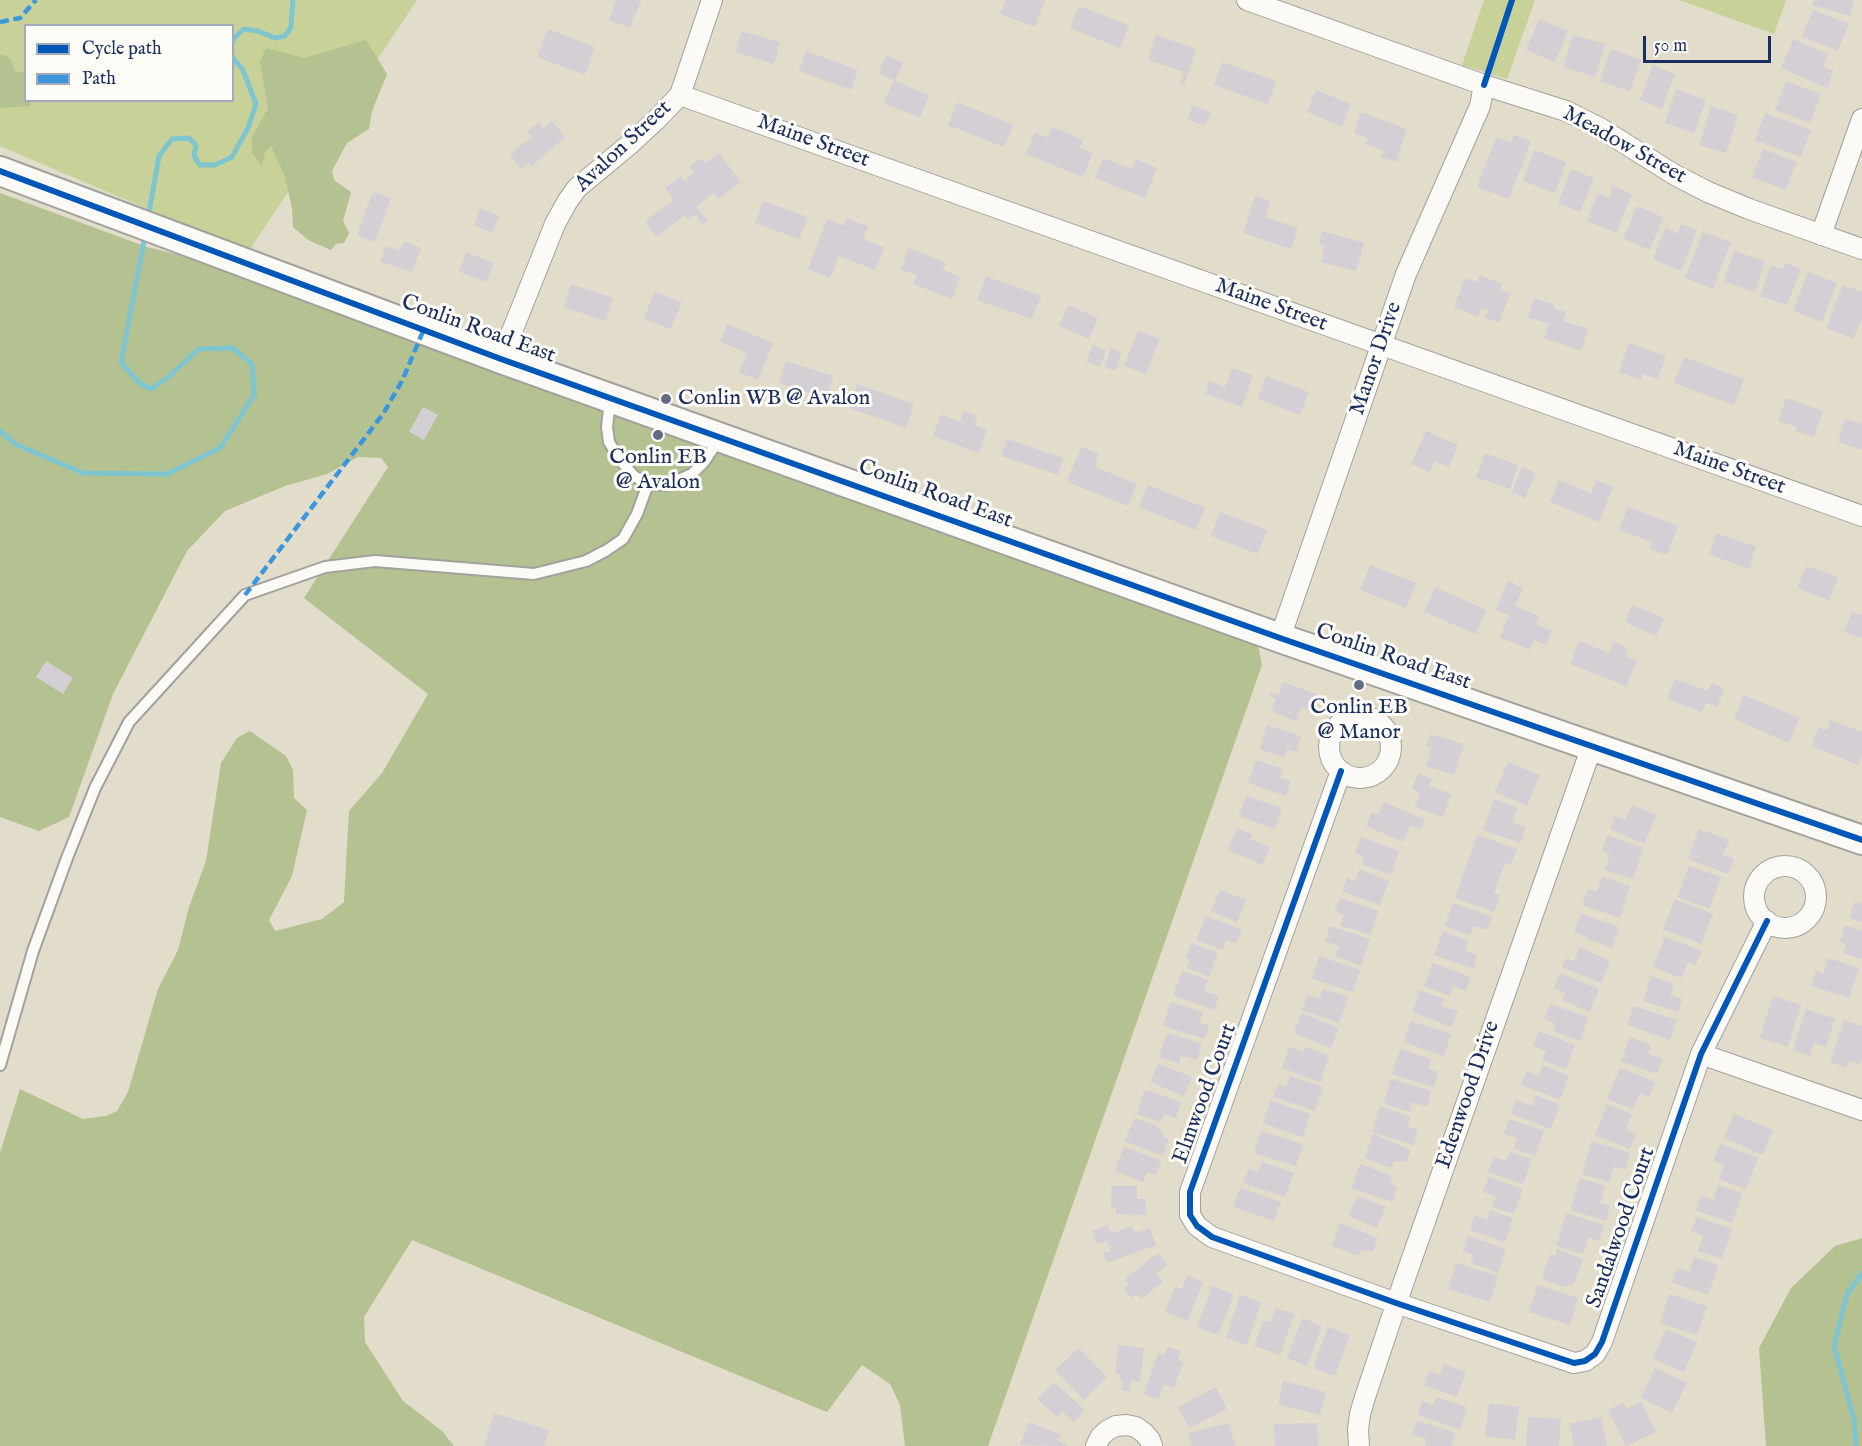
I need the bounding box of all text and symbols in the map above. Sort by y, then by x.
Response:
legend [24,24,234,102]
scale bar [1646,24,1774,62]
text: 50 m [1654,35,1687,58]
text: Cycle path [82,38,162,61]
text: Path [82,68,116,91]
street label: Avalon Street [570,96,678,198]
street label: Meadow Street [1558,101,1690,191]
street label: Maine Street [753,110,873,174]
street label: Maine Street [1211,274,1331,338]
street label: Conlin Road East [397,290,559,370]
street label: Manor Drive [1345,299,1409,419]
place label: Conlin WB @ Avalon [678,386,870,412]
marker: Conlin WB @ Avalon [659,392,673,406]
marker: Conlin EB @ Avalon [651,428,665,442]
street label: Maine Street [1669,437,1789,501]
place label: Conlin EB @ Avalon [609,445,707,496]
street label: Conlin Road East [854,455,1016,535]
street label: Conlin Road East [1312,619,1474,697]
marker: Conlin EB @ Manor [1352,678,1366,692]
place label: Conlin EB @ Manor [1310,695,1408,746]
street label: Edenwood Drive [1431,1018,1507,1172]
street label: Elmwood Court [1168,1020,1244,1168]
street label: Sandalwood Court [1582,1144,1662,1312]

